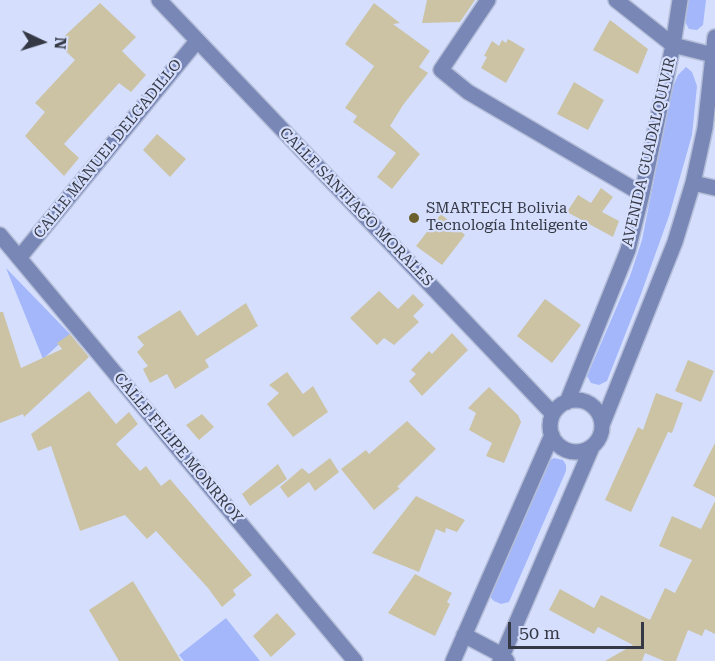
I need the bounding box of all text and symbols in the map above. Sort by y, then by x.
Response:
north arrow [12,12,72,72]
text: N [51,36,70,50]
street label: CALLE MANUEL DELGADILLO [30,56,186,242]
street label: AVENIDA GUADALQUIVIR [618,56,680,248]
street label: CALLE SANTIAGO MORALES [275,124,437,290]
place label: SMARTECH Bolivia Tecnología Inteligente [426,200,588,235]
marker: SMARTECH Bolivia Tecnología Inteligente [407,211,421,225]
street label: CALLE FELIPE MONRROY [110,369,246,527]
scale bar [511,610,648,648]
text: 50 m [519,622,560,643]

